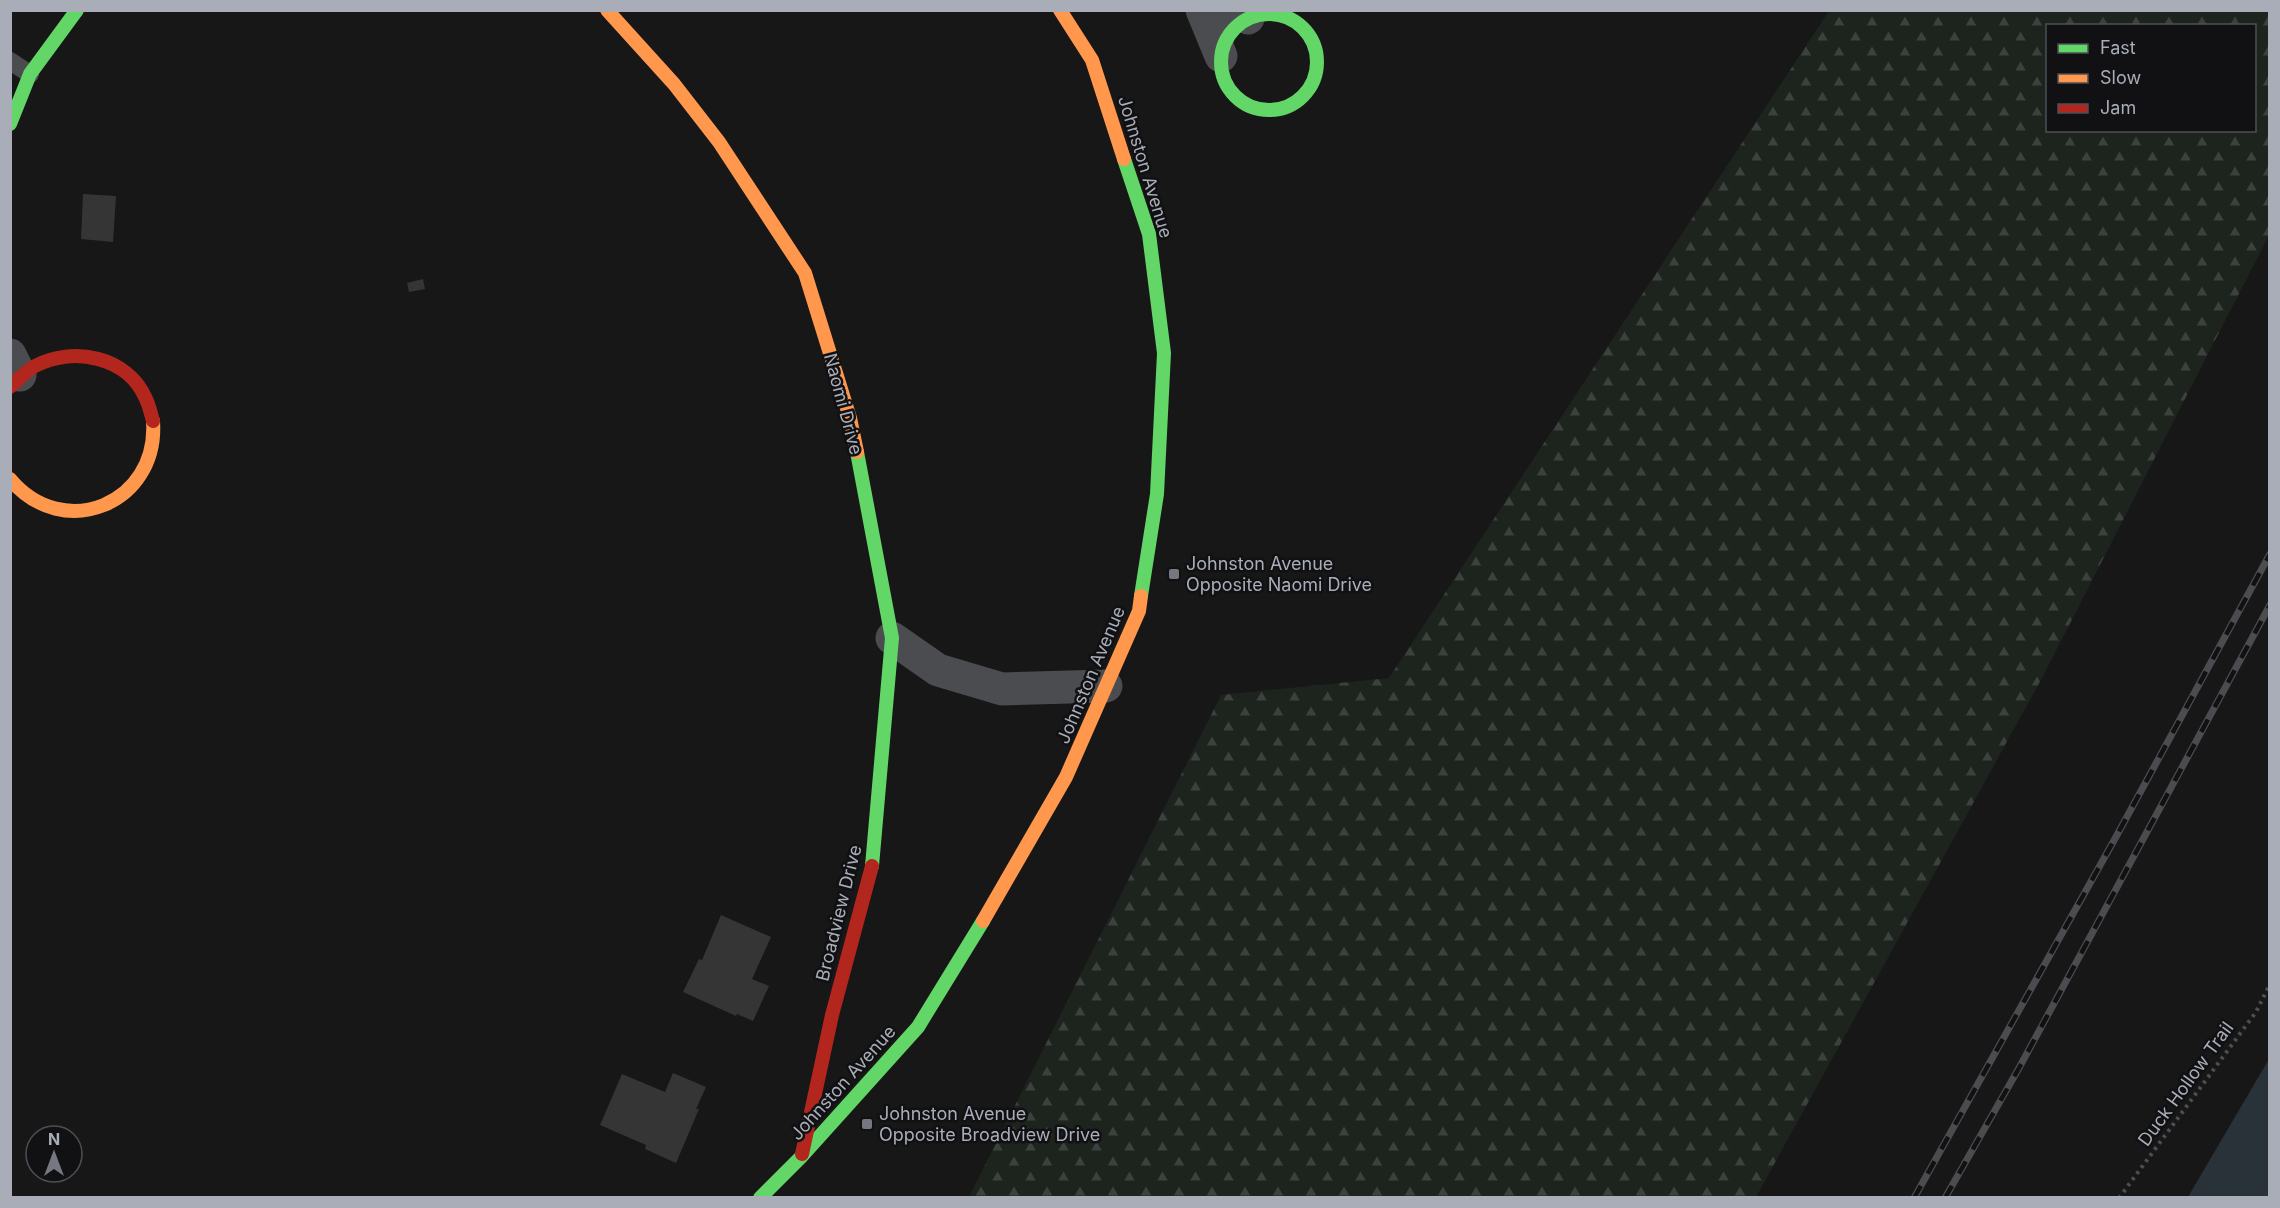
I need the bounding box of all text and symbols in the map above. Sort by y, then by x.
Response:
legend [2046,24,2256,132]
text: Fast [2100,37,2136,58]
text: Slow [2100,67,2141,88]
street label: Johnston Avenue [1114,93,1177,240]
text: Jam [2100,97,2136,118]
street label: Naomi Drive [820,351,867,457]
place label: Johnston Avenue Opposite Naomi Drive [1186,553,1372,595]
marker: Johnston Avenue Opposite Naomi Drive [1167,567,1181,581]
street label: Johnston Avenue [1052,603,1129,747]
street label: Broadview Drive [811,843,866,983]
street label: Duck Hollow Trail [2134,1018,2238,1150]
street label: Johnston Avenue [786,1021,900,1144]
place label: Johnston Avenue Opposite Broadview Drive [879,1103,1100,1145]
marker: Johnston Avenue Opposite Broadview Drive [860,1117,874,1131]
north arrow [24,1124,84,1184]
text: N [48,1129,60,1149]

